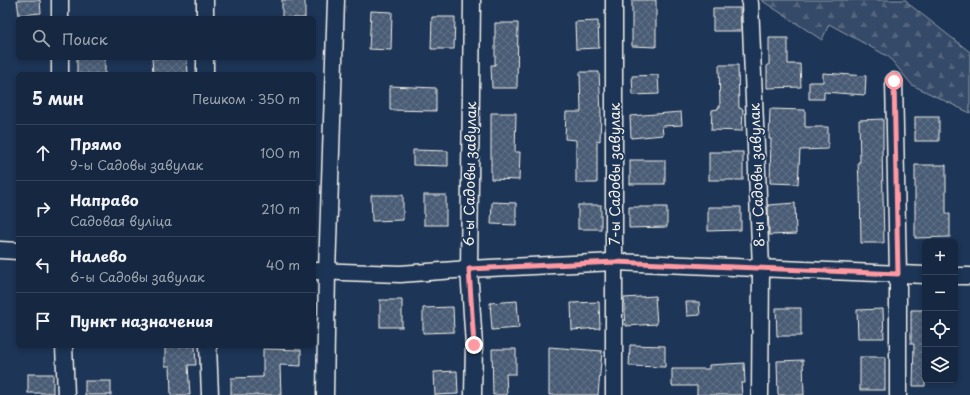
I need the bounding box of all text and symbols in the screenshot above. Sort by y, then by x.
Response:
search box [16,16,316,60]
icon: search [30,27,52,49]
text: Поиск [62,27,108,50]
route start [885,72,903,90]
text: 5 мин [32,85,84,111]
text: Пешком · 350 m [192,89,300,108]
street label: 6-ы Садовы завулак [458,101,481,247]
street label: 7-ы Садовы завулак [604,102,625,245]
street label: 8-ы Садовы завулак [743,102,770,247]
text: Прямо [70,132,121,155]
icon: ahead [32,142,54,164]
text: 100 m [260,143,300,162]
text: 9-ы Садовы завулак [70,155,203,174]
text: Направо [70,188,139,211]
icon: right [32,198,54,220]
text: 210 m [261,199,300,218]
text: Садовая вуліца [70,211,172,230]
map controls [922,239,958,383]
button: + [922,239,958,275]
text: Налево [70,244,127,267]
icon: left [32,254,54,276]
text: 40 m [266,255,300,274]
text: 6-ы Садовы завулак [70,267,205,286]
button: − [922,275,958,311]
text: Пункт назначения [70,309,213,332]
icon: arrive [32,310,54,332]
button: locate [922,311,958,347]
route end [465,336,483,354]
button: layers [922,347,958,383]

